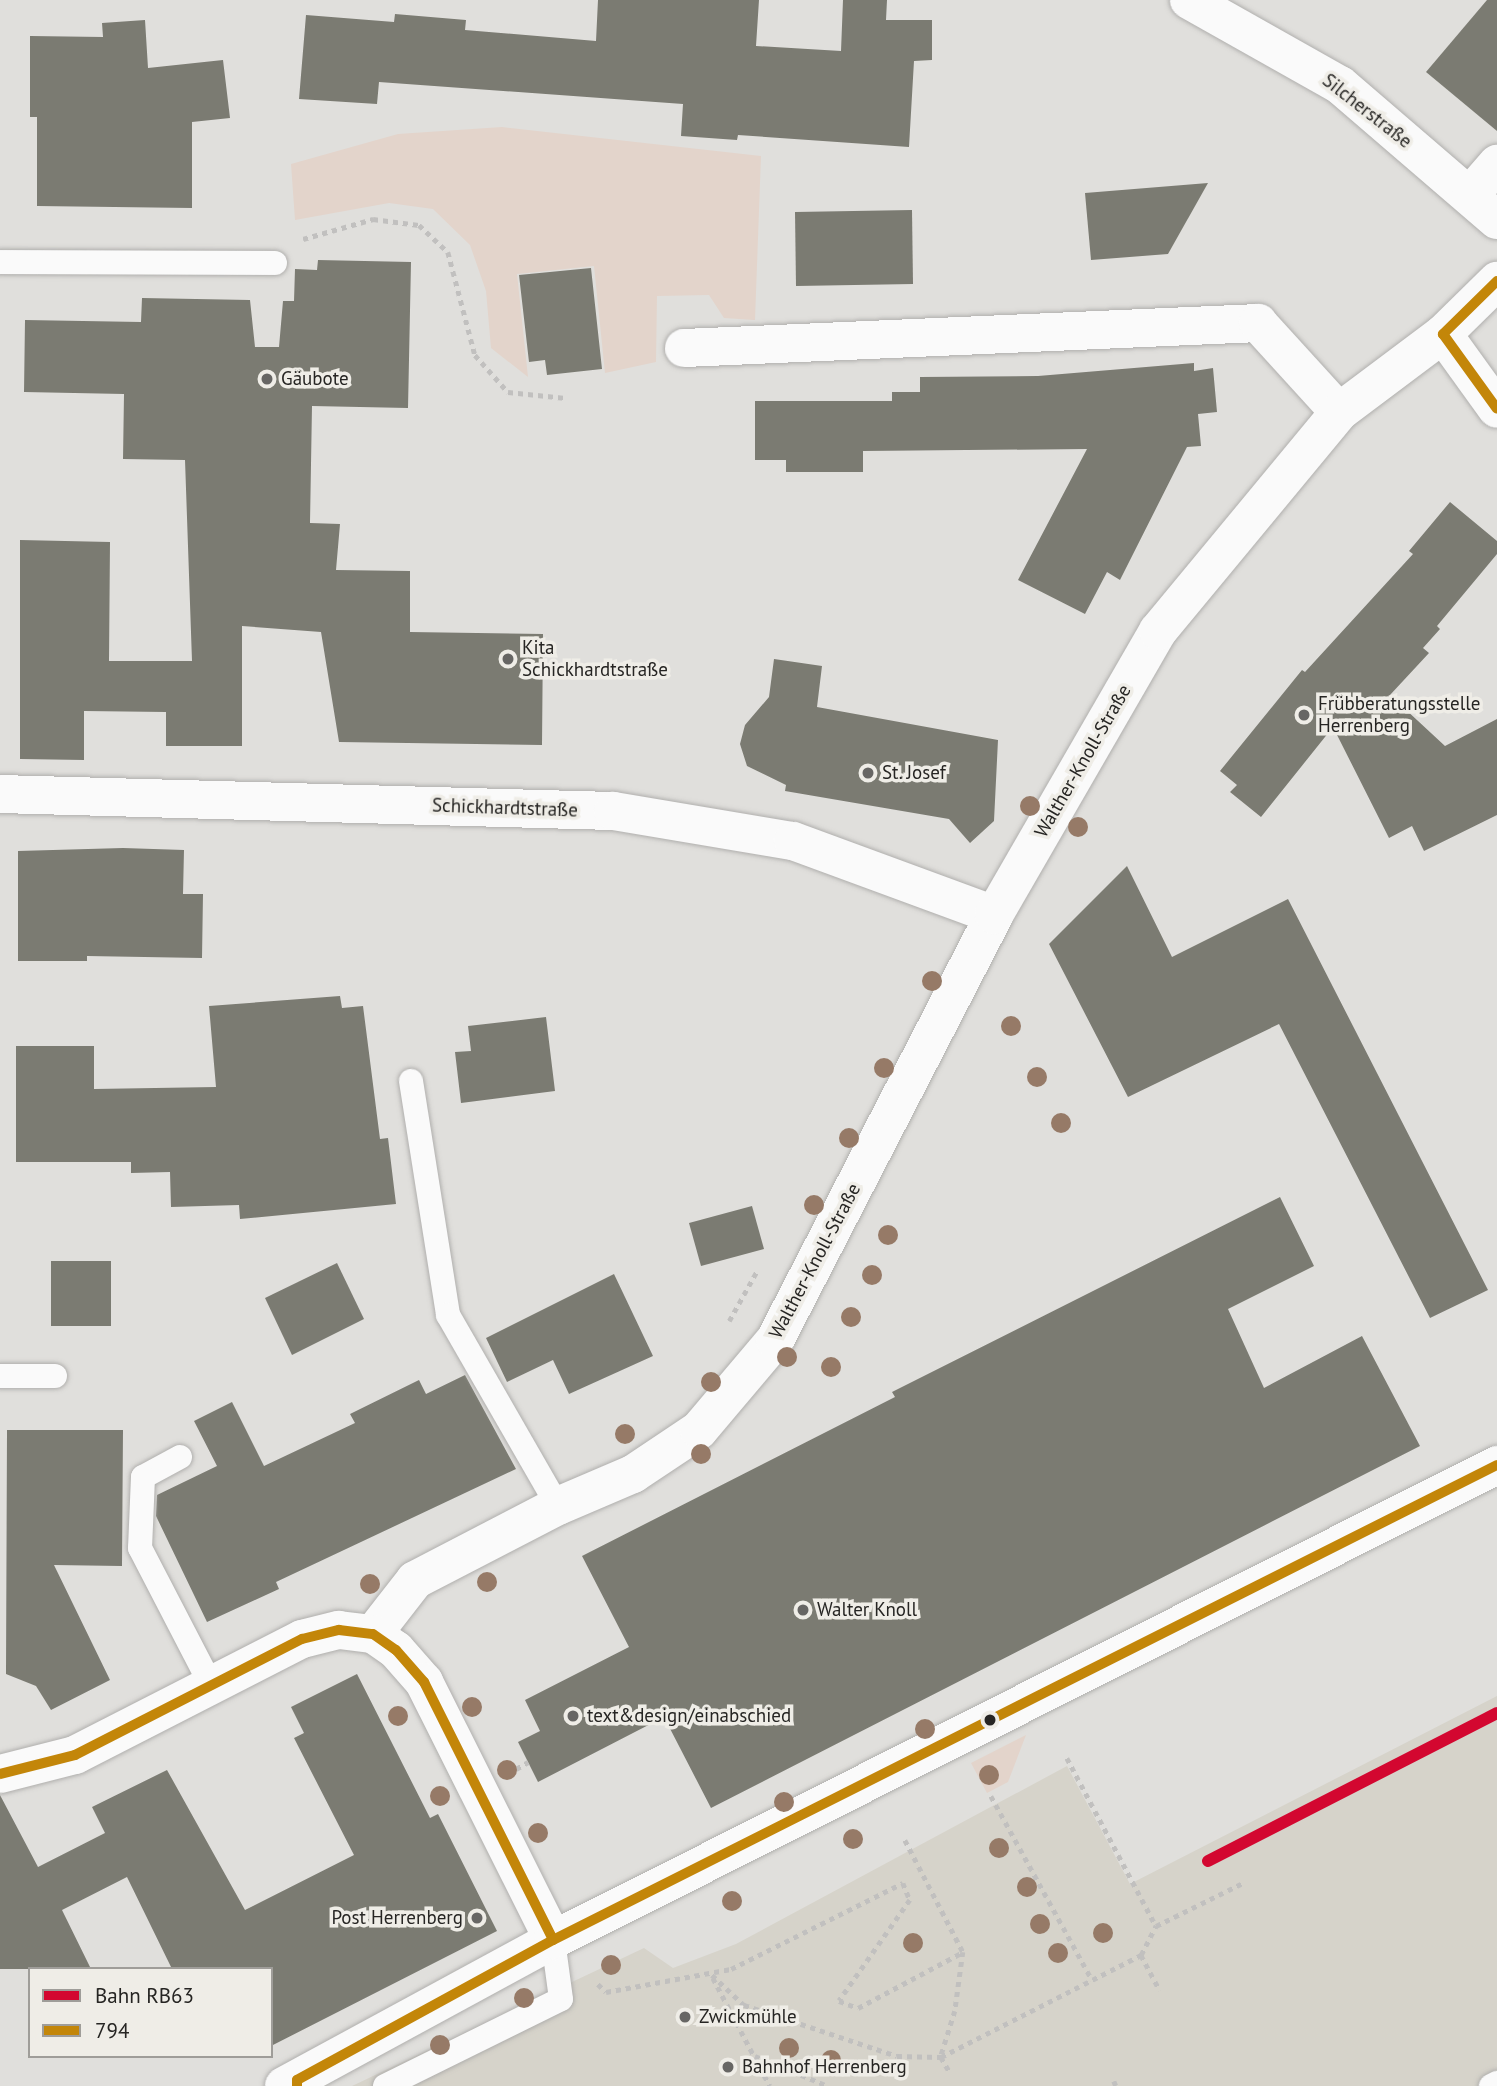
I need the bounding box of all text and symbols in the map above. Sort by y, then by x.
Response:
street label: Silcherstraße [1318,69,1416,153]
place label: Gäubote [281,368,349,390]
marker: Gäubote [259,371,275,387]
place label: Kita Schickhardtstraße [522,637,668,681]
marker: Kita Schickhardtstraße [500,651,516,667]
street label: Walther-Knoll-Straße [1030,681,1136,841]
place label: Frübberatungsstelle Herrenberg [1318,693,1480,737]
marker: Frübberatungsstelle Herrenberg [1296,707,1312,723]
place label: St. Josef [882,762,947,784]
marker: St. Josef [860,765,876,781]
street label: Schickhardtstraße [432,794,578,822]
street label: Walther-Knoll-Straße [764,1179,866,1343]
place label: Walter Knoll [817,1599,917,1621]
marker: Walter Knoll [795,1602,811,1618]
place label: text&design/einabschied [587,1705,791,1727]
marker: text&design/einabschied [565,1708,581,1724]
unlabelled marker [983,1713,997,1727]
place label: Post Herrenberg [331,1907,463,1929]
marker: Post Herrenberg [469,1910,485,1926]
legend [28,1967,273,2058]
text: Bahn RB63 [95,1982,194,2009]
place label: Zwickmühle [699,2006,797,2028]
marker: Zwickmühle [677,2009,693,2025]
text: 794 [95,2017,129,2044]
place label: Bahnhof Herrenberg [742,2056,907,2078]
marker: Bahnhof Herrenberg [720,2059,736,2075]

